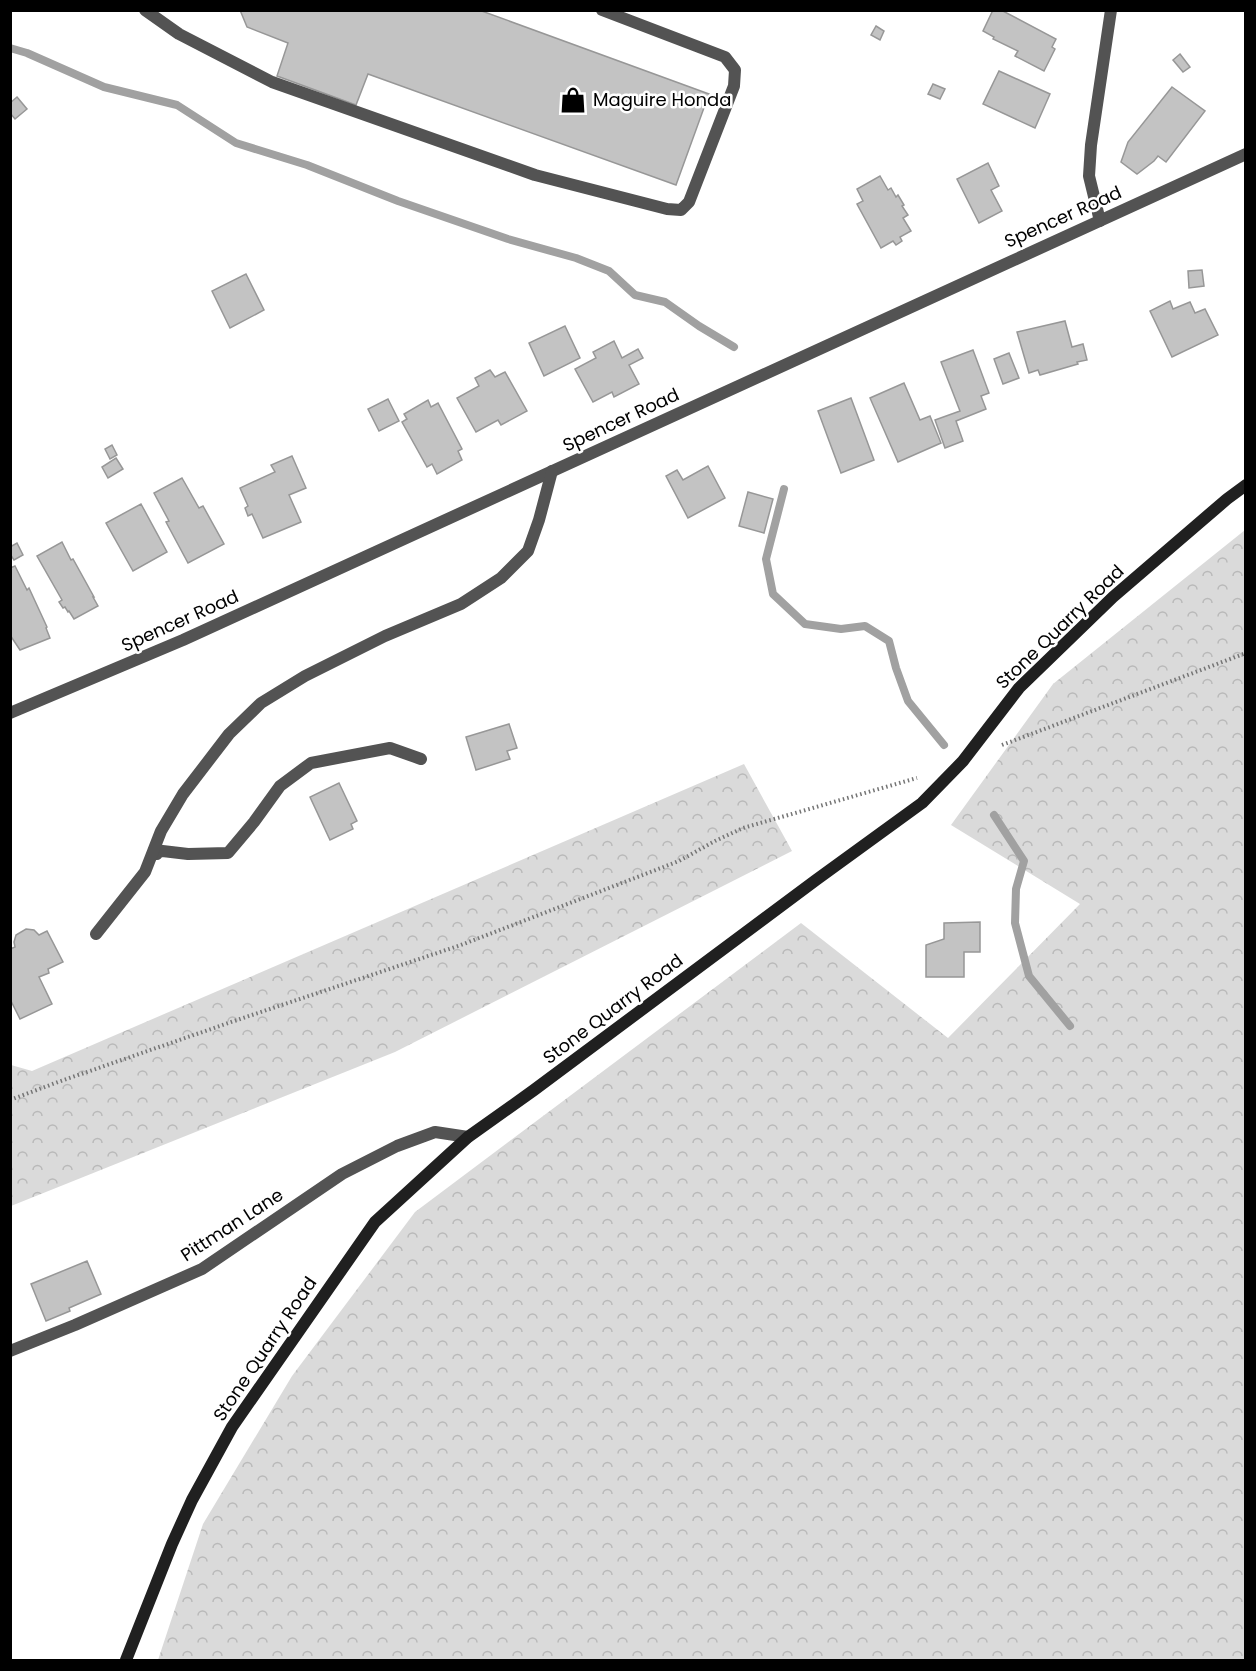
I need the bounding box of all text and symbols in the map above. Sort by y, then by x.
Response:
shop icon: Maguire Honda [558,85,588,115]
place label: Maguire Honda [593,87,731,112]
street label: Spencer Road [1000,180,1125,254]
street label: Spencer Road [558,382,683,457]
street label: Stone Quarry Road [990,559,1129,694]
street label: Spencer Road [117,584,242,658]
street label: Stone Quarry Road [538,948,688,1069]
street label: Pittman Lane [176,1182,288,1267]
street label: Stone Quarry Road [207,1272,322,1426]

